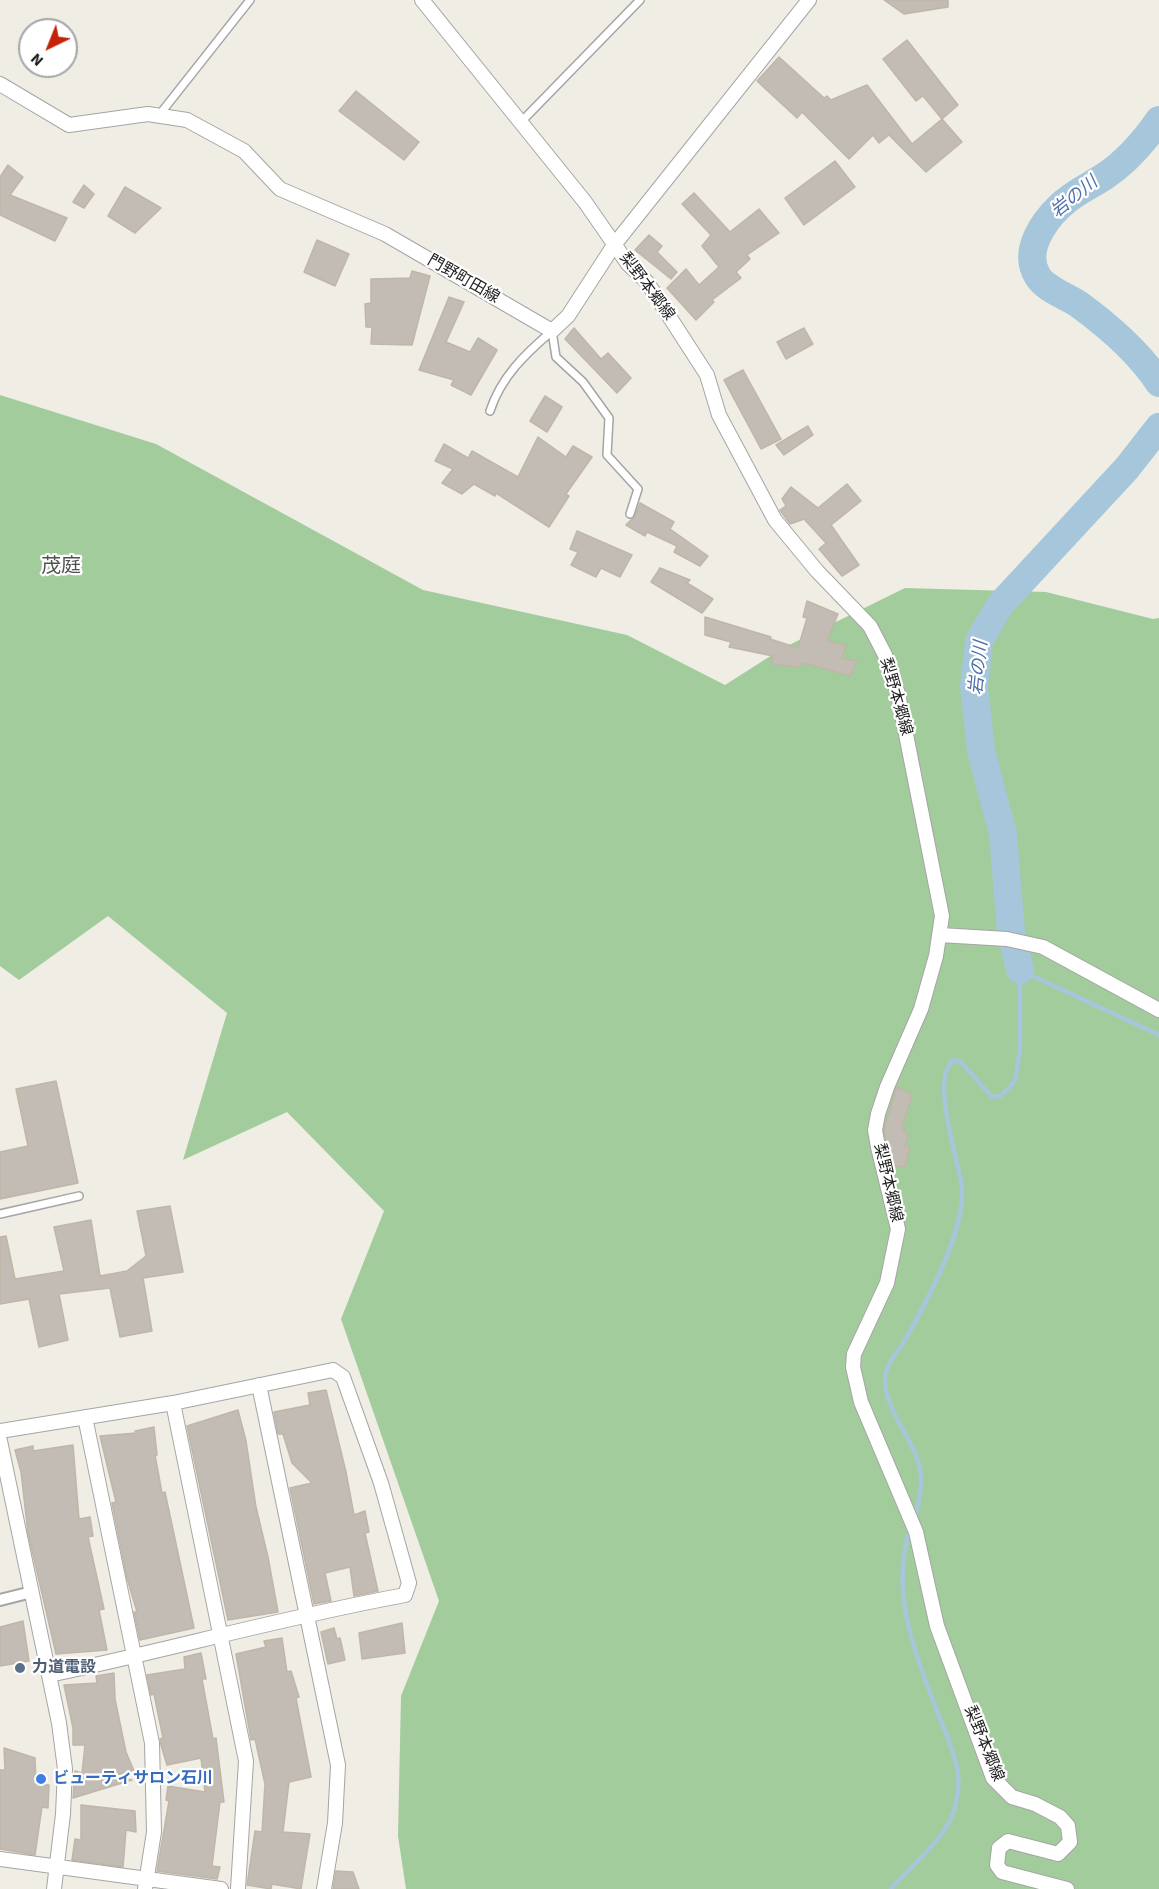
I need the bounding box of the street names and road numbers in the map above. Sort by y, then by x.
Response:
street label: 梨野本郷線 [614,249,678,325]
street label: 門野町田線 [424,252,502,308]
street label: 梨野本郷線 [875,656,915,738]
street label: 梨野本郷線 [869,1142,905,1224]
street label: 梨野本郷線 [959,1703,1007,1785]

